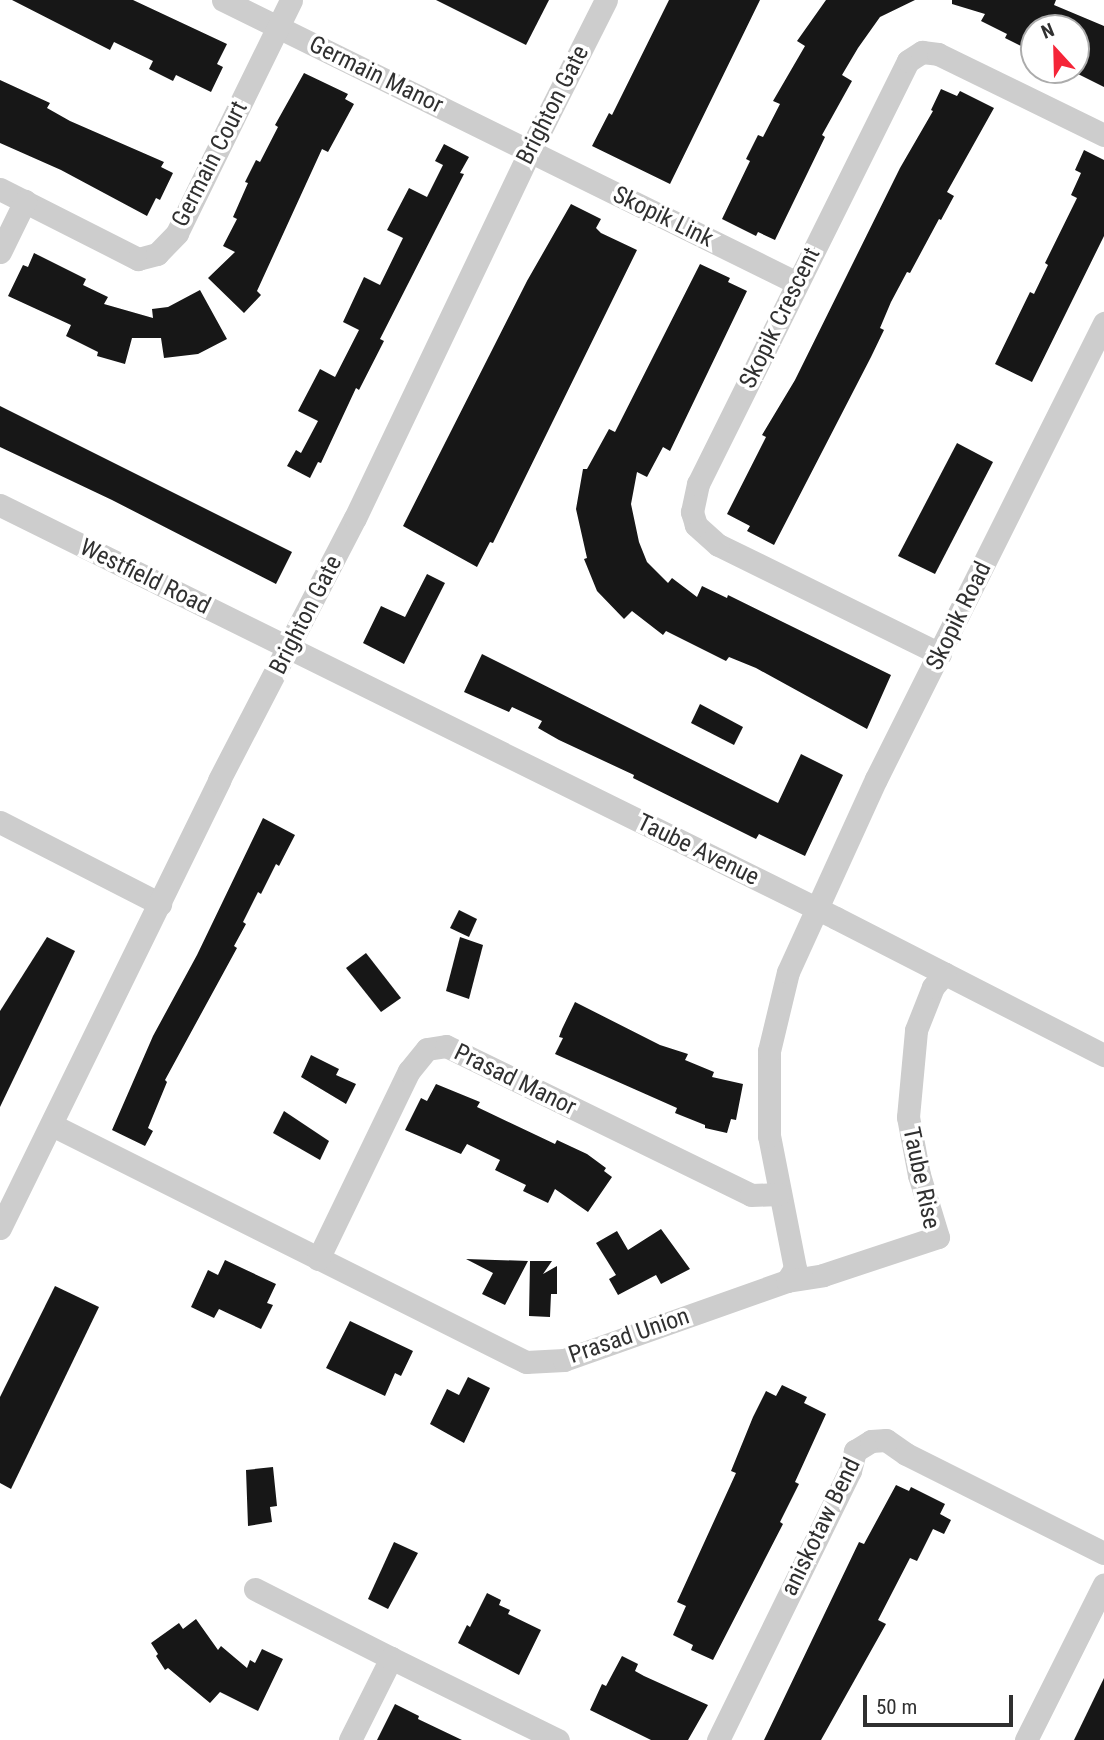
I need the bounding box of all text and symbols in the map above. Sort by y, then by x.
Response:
north arrow [1020,14,1090,84]
text: N [1038,18,1057,44]
street label: Germain Manor [304,30,448,120]
street label: Brighton Gate [511,41,595,169]
street label: Germain Court [166,96,254,232]
street label: Skopik Link [608,180,718,254]
street label: Skopik Crescent [734,243,826,393]
street label: Westfield Road [75,533,215,621]
street label: Brighton Gate [264,551,348,679]
street label: Skopik Road [920,557,998,675]
street label: Taube Avenue [632,808,764,892]
street label: Prasad Manor [449,1038,581,1122]
street label: Taube Rise [896,1124,946,1232]
street label: Prasad Union [565,1302,693,1370]
street label: aniskotaw Bend [775,1453,867,1601]
scale bar [866,1680,1016,1724]
text: 50 m [876,1695,917,1719]

